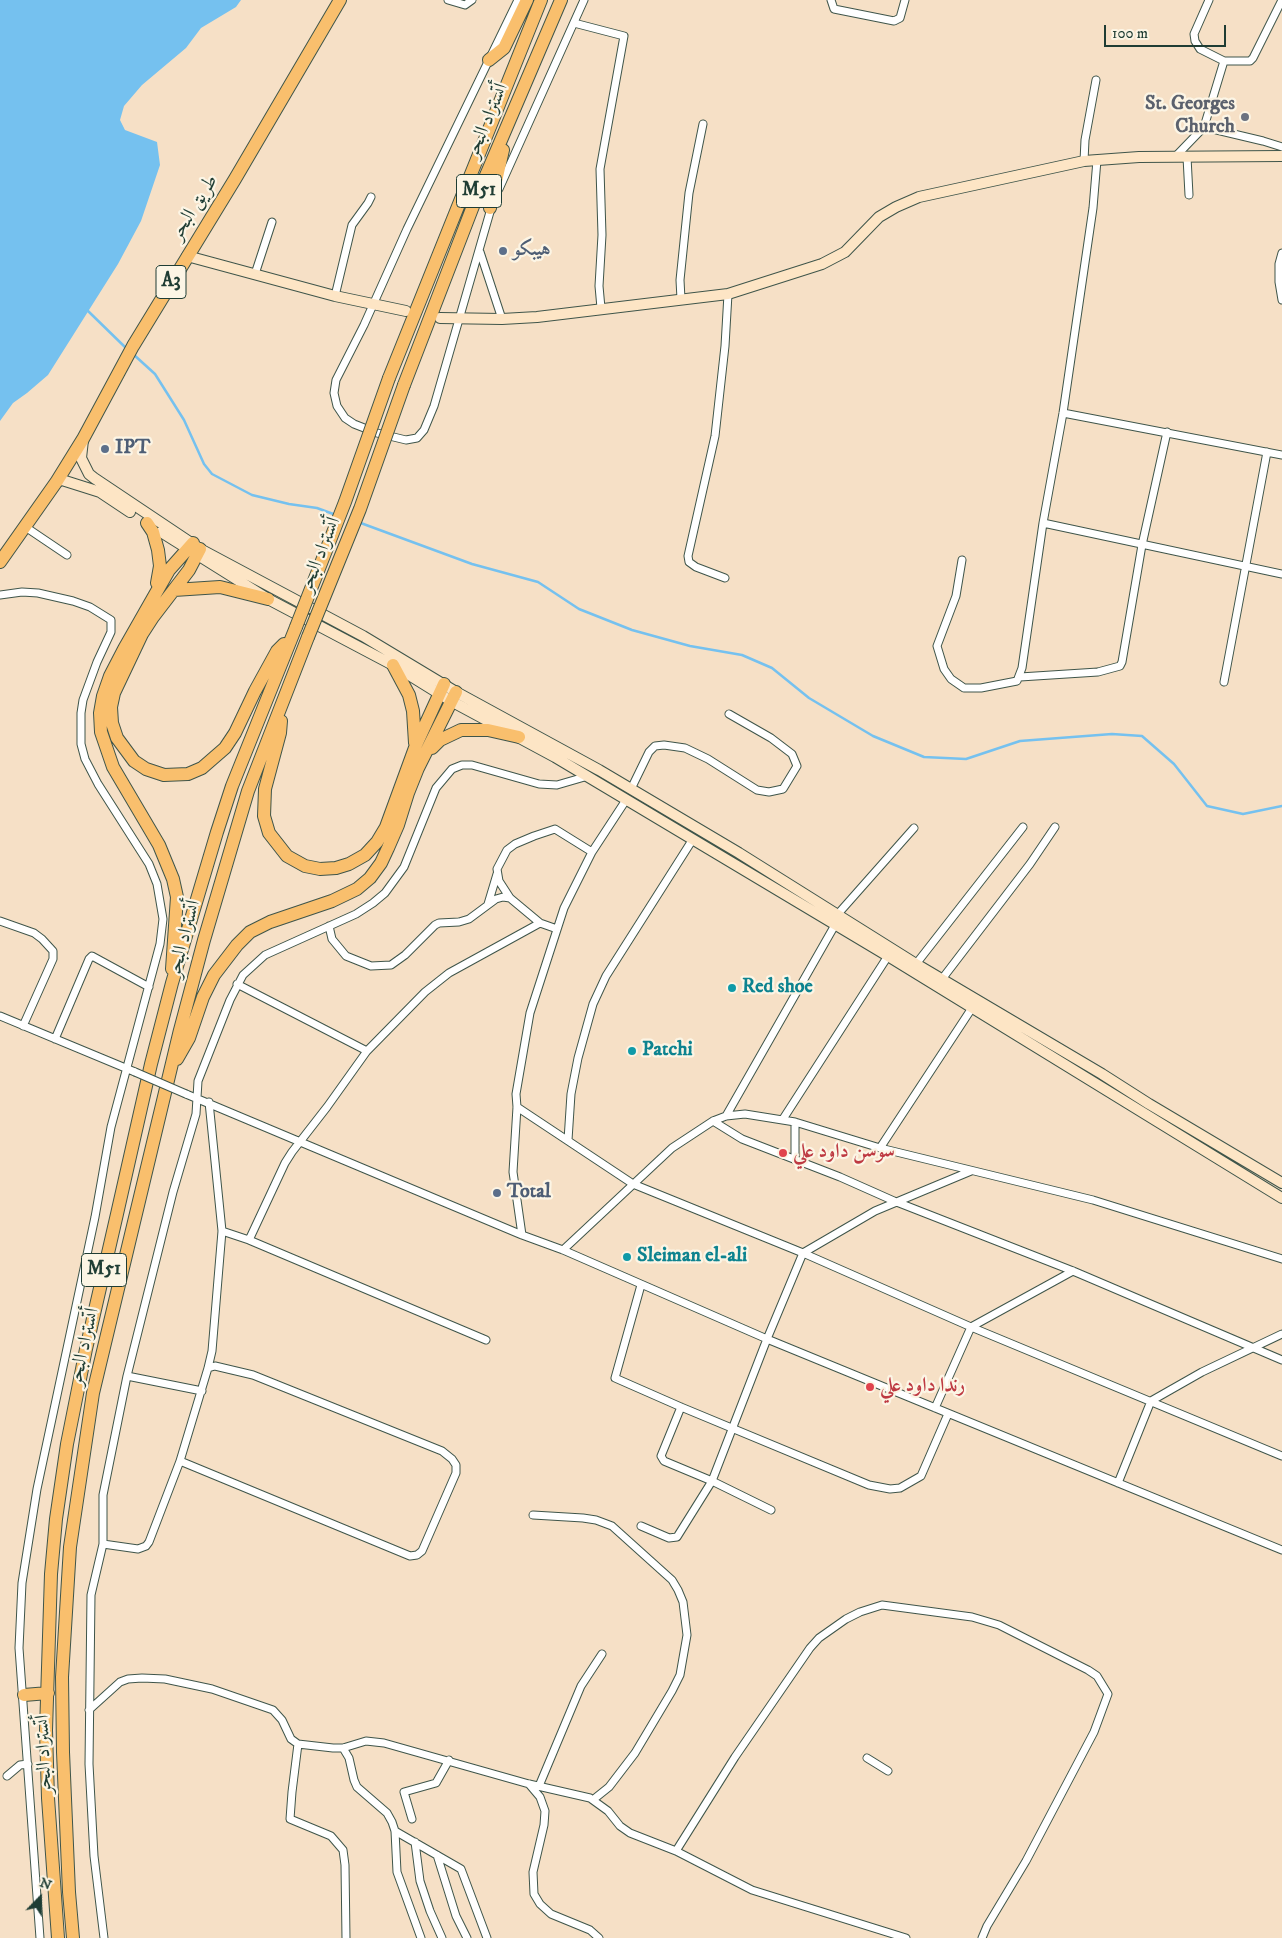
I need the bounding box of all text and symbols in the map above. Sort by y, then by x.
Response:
scale bar [1107,15,1230,47]
text: 100 m [1112,24,1148,43]
street label: أتستراد البحر [461,80,515,162]
place label: St. Georges Church [1145,93,1235,140]
marker: St. Georges Church [1239,111,1251,123]
street label: طريق البحر [166,171,224,245]
road number: M51 [456,175,502,208]
place label: هيبكو [513,239,550,263]
marker: هيبكو [497,245,509,257]
road number: A3 [156,266,186,298]
place label: IPT [115,437,150,461]
marker: IPT [99,443,111,455]
street label: أتستراد البحر [295,514,347,596]
street label: أتستراد البحر [163,898,207,980]
place label: Red shoe [742,976,813,1000]
marker: Red shoe [726,982,738,994]
place label: Patchi [642,1039,693,1063]
marker: Patchi [626,1045,638,1057]
place label: سوسن داود علي [793,1141,895,1165]
marker: سوسن داود علي [777,1147,789,1159]
place label: Total [507,1181,551,1205]
marker: Total [491,1187,503,1199]
place label: Sleiman el-ali [637,1245,747,1269]
marker: Sleiman el-ali [621,1251,633,1263]
road number: M51 [82,1254,126,1286]
street label: أتستراد البحر [64,1306,106,1388]
place label: رندا داود علي [880,1375,965,1399]
marker: رندا داود علي [864,1381,876,1393]
street label: أتستراد البحر [32,1714,58,1794]
north arrow [15,1873,65,1923]
text: N [37,1874,54,1895]

